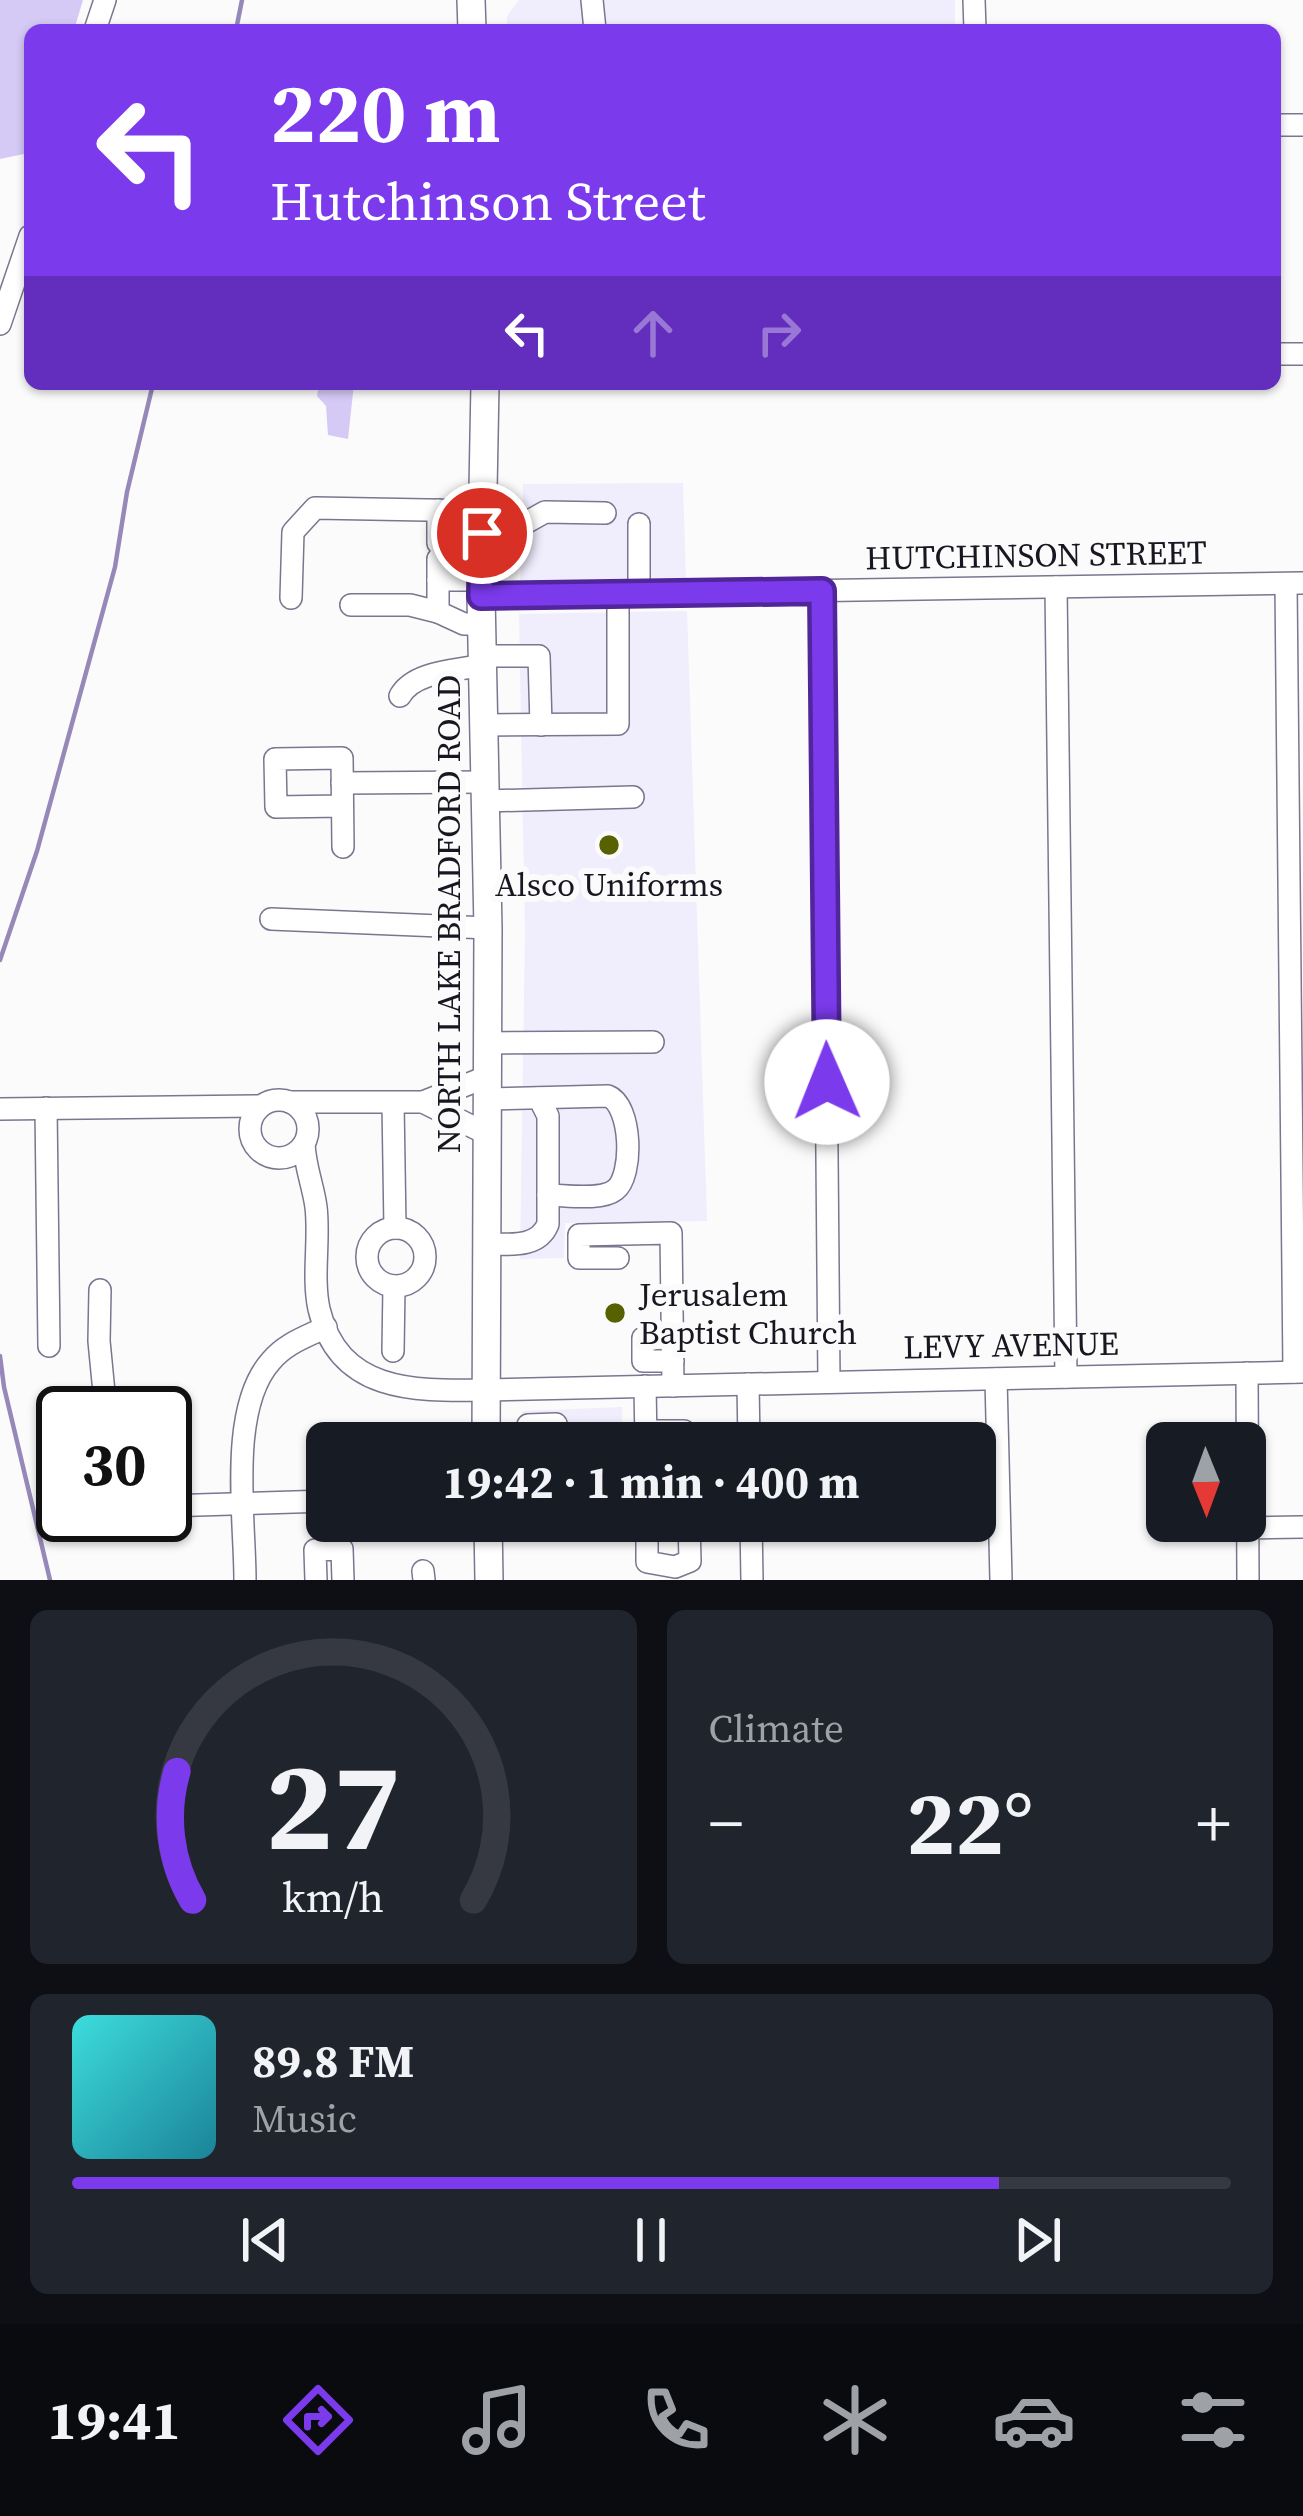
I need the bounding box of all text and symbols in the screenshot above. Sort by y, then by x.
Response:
text: 220 m [270,55,501,170]
icon: left [72,72,228,228]
text: Hutchinson Street [270,164,705,238]
icon: left [494,300,560,366]
icon: ahead [620,300,686,366]
icon: right [746,300,812,366]
pin [431,482,533,584]
icon: arrive [449,500,515,566]
street label: HUTCHINSON STREET [865,530,1207,580]
street label: NORTH LAKE BRADFORD ROAD [426,675,471,1153]
marker: Alsco Uniforms [596,832,622,858]
place label: Alsco Uniforms [495,862,723,907]
position arrow [764,1019,890,1145]
place label: Jerusalem Baptist Church [638,1272,857,1355]
marker: Jerusalem Baptist Church [602,1300,628,1326]
street label: LEVY AVENUE [903,1321,1119,1369]
speed limit sign: 30 [36,1386,192,1542]
north arrow [1146,1422,1266,1542]
map controls [1146,1422,1266,1542]
text: 19:42 · 1 min · 400 m [443,1451,859,1513]
text: Climate [709,1702,844,1755]
text: 27 [266,1720,401,1891]
text: 22° [906,1761,1033,1884]
text: − [709,1778,743,1868]
text: + [1196,1778,1231,1868]
text: km/h [282,1868,384,1926]
text: 89.8 FM [252,2030,414,2092]
text: Music [252,2092,357,2145]
icon: previous [232,2207,298,2273]
icon: pause [618,2207,684,2273]
icon: next [1005,2207,1071,2273]
icon: directions [276,2378,360,2462]
icon: music [455,2378,539,2462]
icon: phone [634,2378,718,2462]
icon: climate [813,2378,897,2462]
icon: car [992,2378,1076,2462]
icon: filters [1171,2378,1255,2462]
text: 19:41 [48,2383,181,2457]

